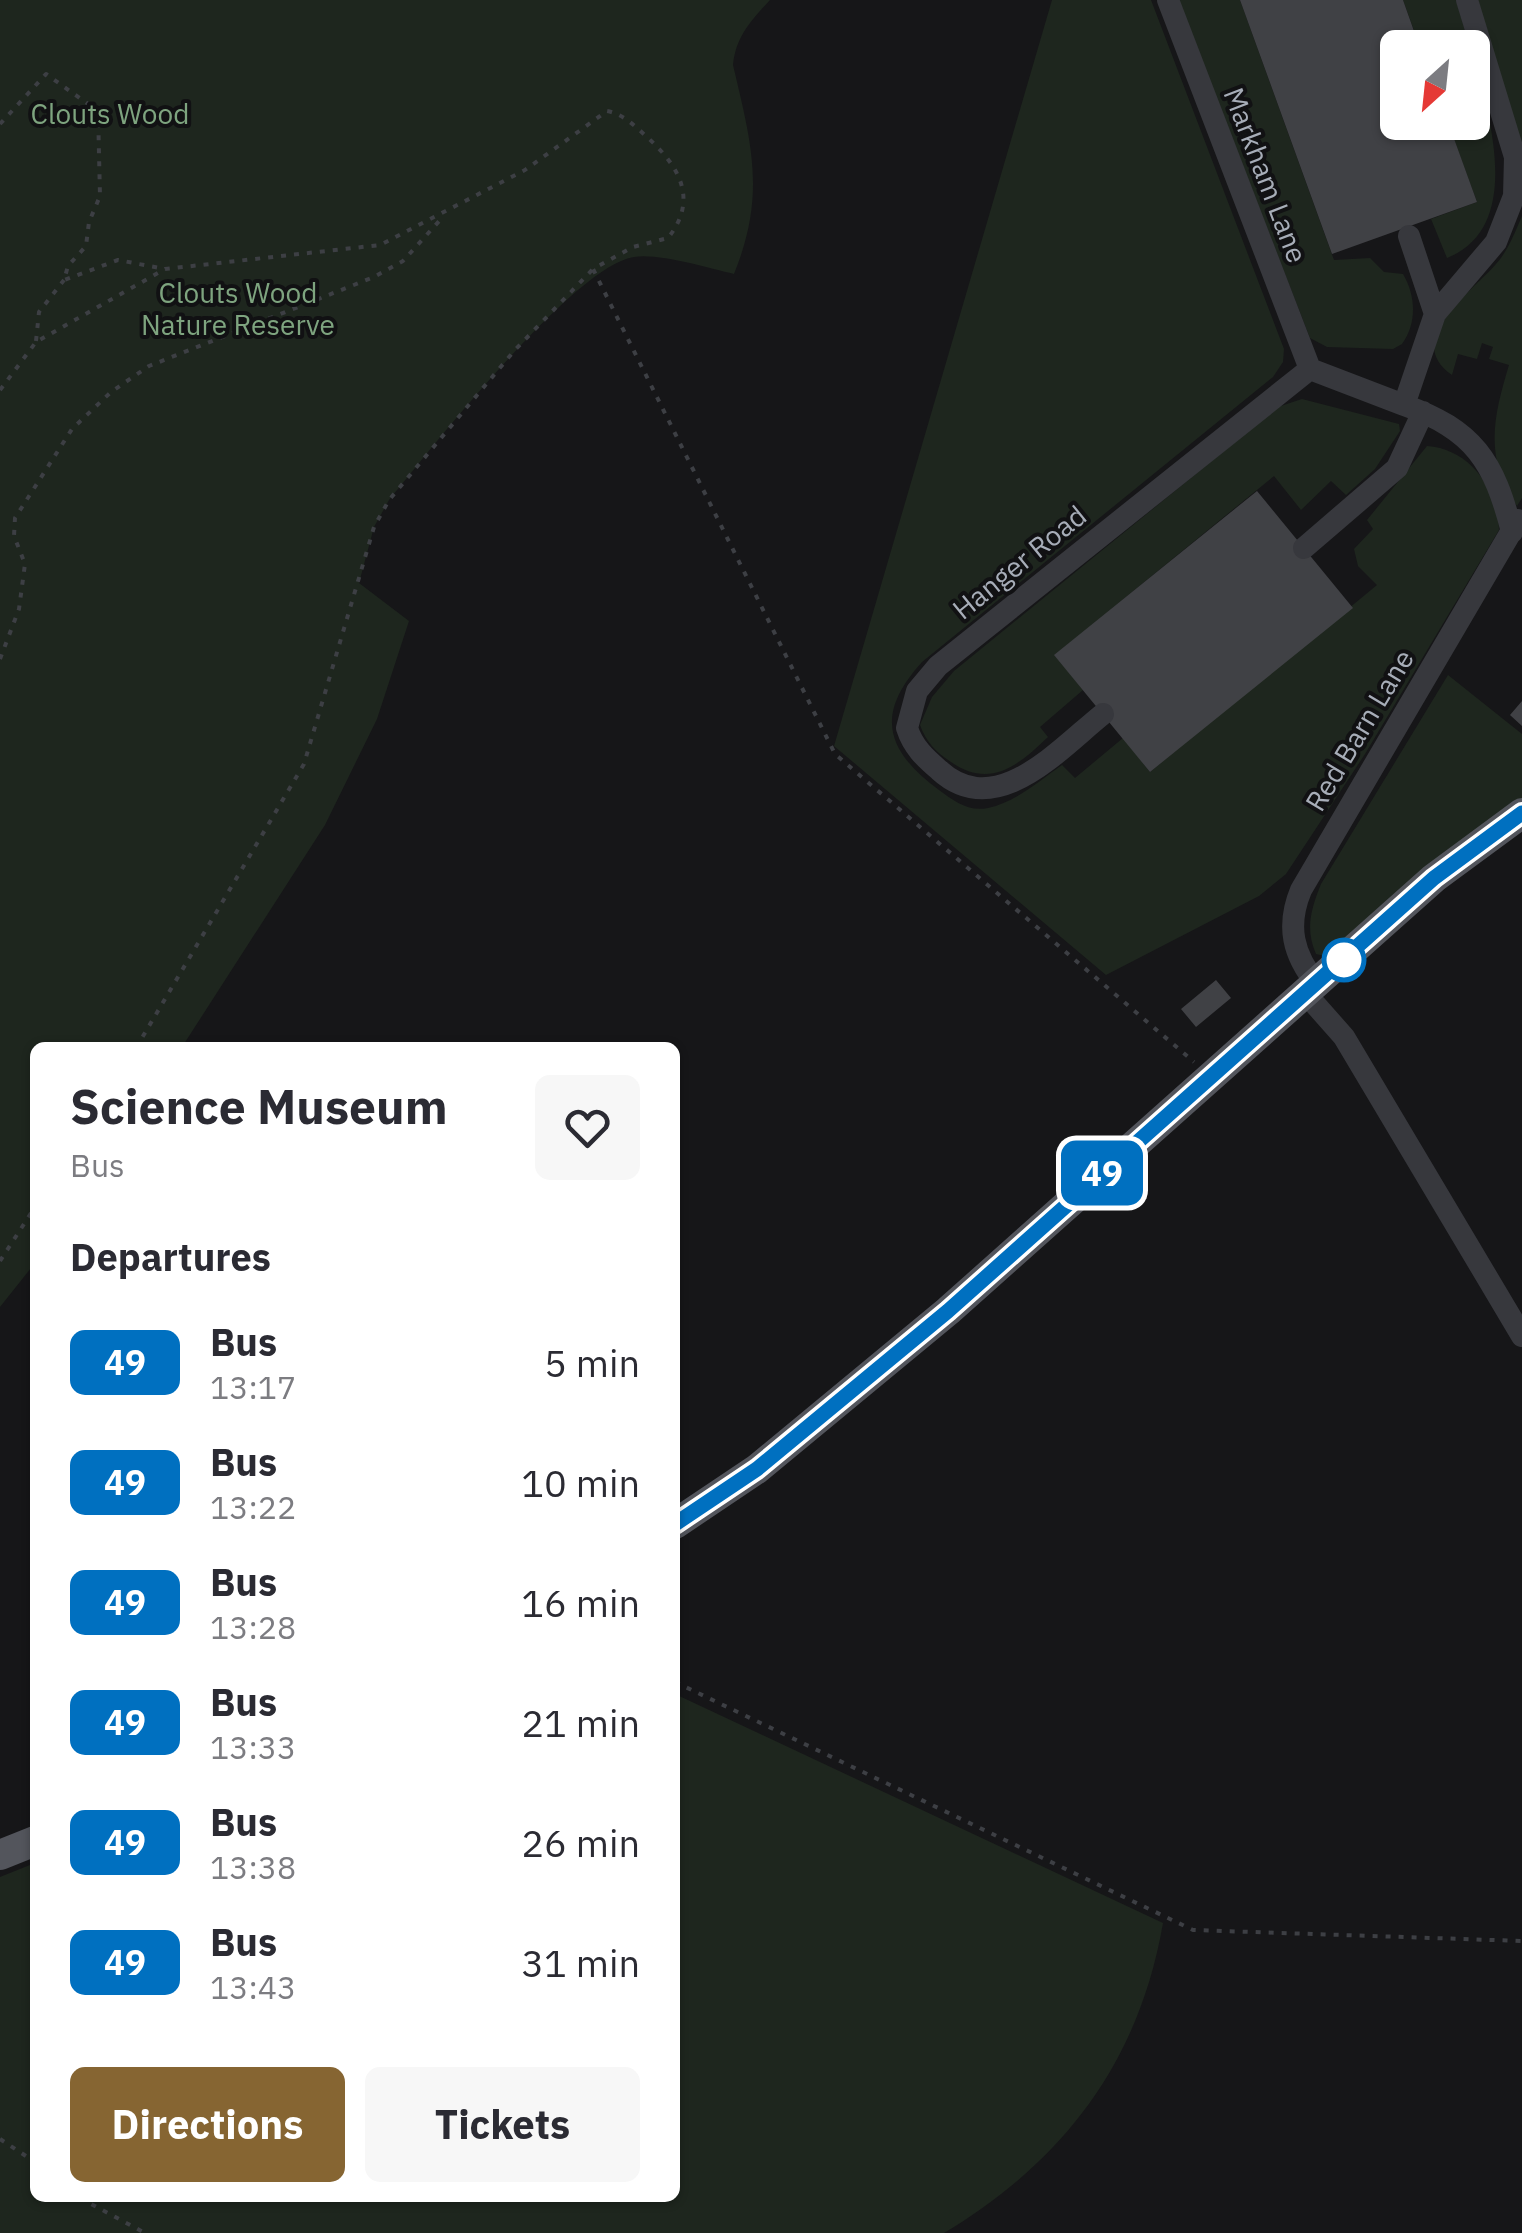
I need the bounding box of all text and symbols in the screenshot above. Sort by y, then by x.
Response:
north arrow [1380,30,1490,140]
map controls [1380,30,1490,140]
street label: Markham Lane [1216,82,1316,268]
park label: Clouts Wood [31,95,189,132]
park label: Clouts Wood Nature Reserve [141,274,335,343]
street label: Hanger Road [944,497,1094,627]
street label: Red Barn Lane [1296,642,1422,818]
unlabelled marker [1323,939,1365,981]
text: Science Museum [70,1075,448,1137]
button: heart [535,1075,640,1180]
line badge: 49 [1057,1140,1147,1206]
text: Bus [70,1144,125,1186]
text: 49 [1081,1150,1123,1196]
text: Departures [70,1232,271,1281]
text: Bus [210,1317,277,1366]
text: 5 min [544,1338,640,1387]
text: 49 [104,1339,146,1385]
text: 13:17 [210,1366,296,1408]
text: Bus [210,1437,277,1486]
text: 10 min [521,1458,640,1507]
text: 49 [104,1459,146,1505]
text: 13:22 [210,1486,296,1528]
text: Bus [210,1557,277,1606]
text: 16 min [521,1578,640,1627]
text: 49 [104,1579,146,1625]
text: 13:28 [210,1606,296,1648]
text: Bus [210,1677,277,1726]
text: 21 min [521,1698,640,1747]
text: 49 [104,1699,146,1745]
text: 13:33 [210,1726,296,1768]
text: Bus [210,1797,277,1846]
text: 26 min [521,1818,640,1867]
text: 49 [104,1819,146,1865]
text: 13:38 [210,1846,296,1888]
text: Bus [210,1917,277,1966]
text: 31 min [521,1938,640,1987]
text: 49 [104,1939,146,1985]
text: 13:43 [210,1966,296,2008]
button: Directions [70,2067,345,2182]
button: Tickets [365,2067,640,2182]

